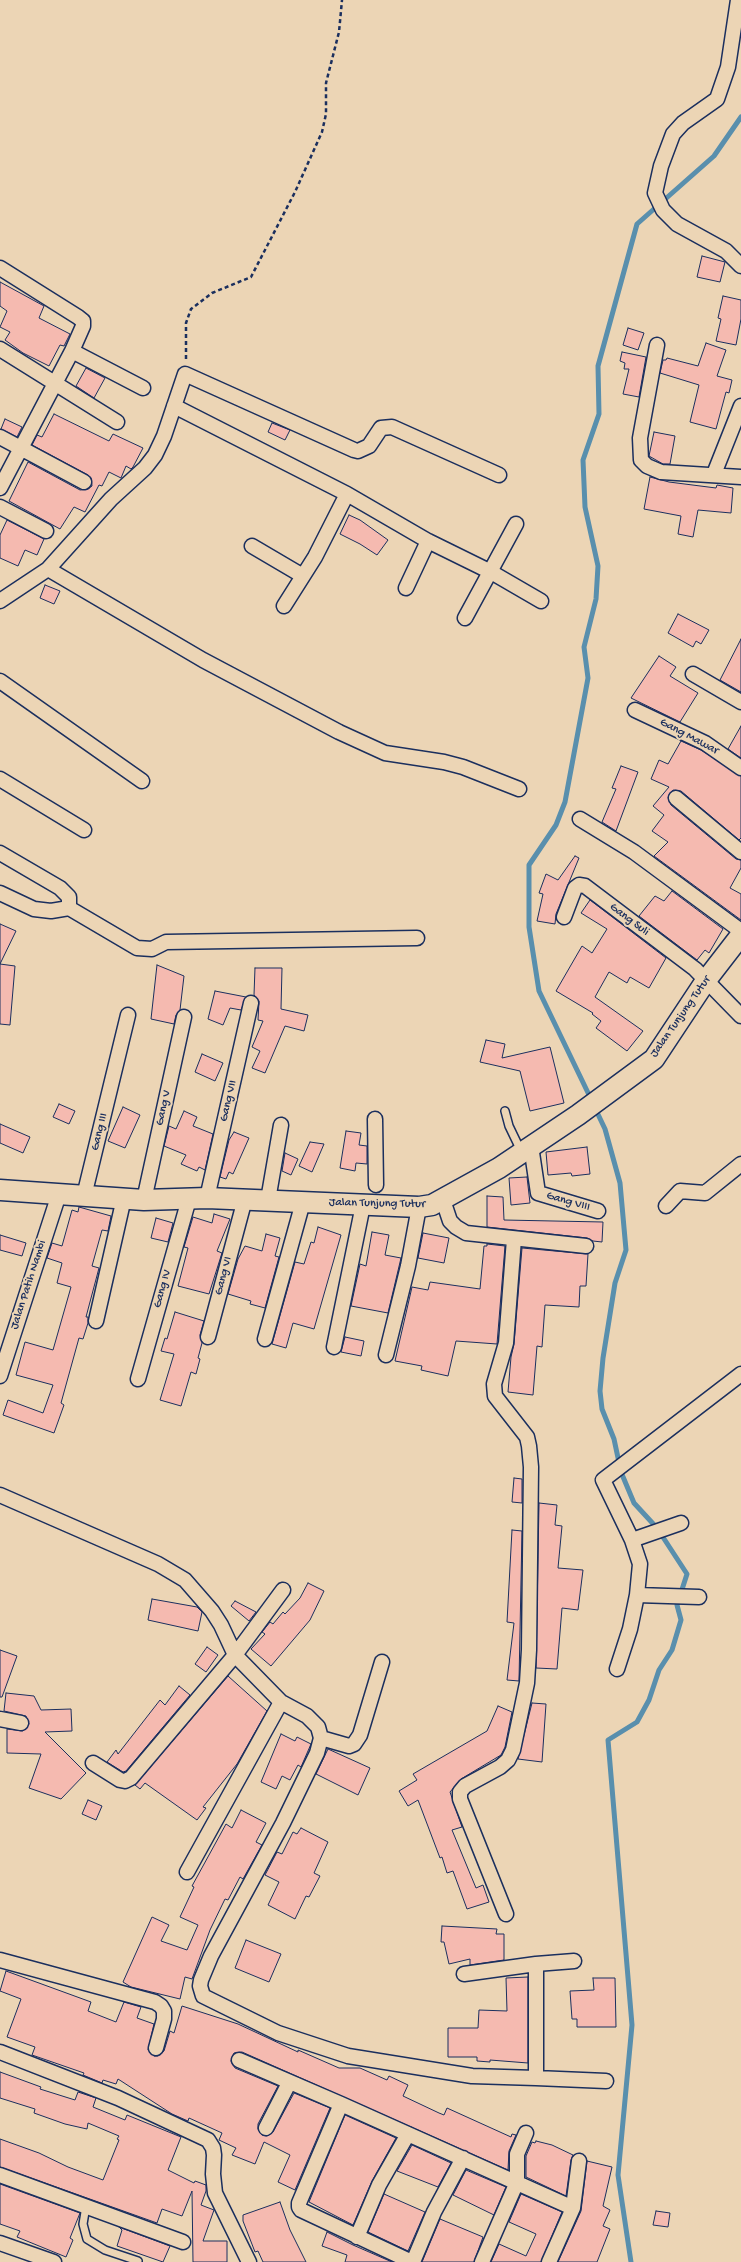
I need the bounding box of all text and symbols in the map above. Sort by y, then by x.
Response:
street label: Gang Mawar [657,715,721,759]
street label: Gang Suli [606,900,652,940]
street label: Jalan Tunjung Tutur [647,973,715,1061]
street label: Gang VII [217,1079,241,1123]
street label: Gang V [153,1089,175,1127]
street label: Gang III [88,1112,112,1152]
street label: Gang VIII [544,1189,592,1215]
street label: Jalan Tunjung Tutur [329,1196,425,1212]
street label: Jalan Patih Nambi [8,1239,50,1331]
street label: Gang VI [212,1255,236,1297]
street label: Gang IV [151,1268,175,1310]

